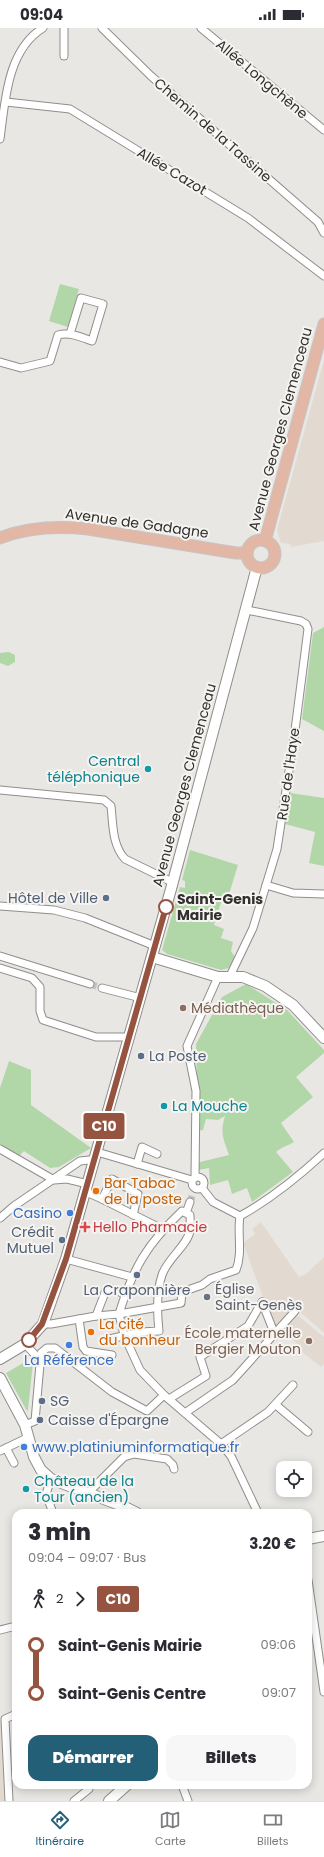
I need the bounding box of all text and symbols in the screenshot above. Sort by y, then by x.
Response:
text: 09:04 [20,4,63,25]
street label: Allée Longchêne [212,34,313,124]
street label: Chemin de la Tassine [150,73,277,187]
street label: Allée Cazot [133,142,211,200]
street label: Avenue Georges Clemenceau [243,325,317,533]
street label: Avenue de Gadagne [64,503,210,543]
street label: Avenue Georges Clemenceau [147,681,221,889]
street label: Rue de l'Haye [272,726,304,822]
place label: Central téléphonique [47,751,140,787]
marker: Central téléphonique [143,764,153,774]
place label: Hôtel de Ville [8,888,98,908]
place label: Saint-Genis Mairie [177,889,263,925]
marker: Hôtel de Ville [101,893,111,903]
marker: Saint-Genis Mairie [158,899,174,915]
place label: Médiathèque [191,998,284,1018]
marker: Médiathèque [178,1003,188,1013]
place label: La Poste [149,1046,207,1066]
marker: La Poste [136,1051,146,1061]
place label: La Mouche [172,1096,248,1116]
marker: La Mouche [159,1101,169,1111]
line badge: C10 [81,1113,127,1139]
text: C10 [91,1116,117,1136]
place label: Bar Tabac de la poste [104,1173,182,1209]
marker: Bar Tabac de la poste [91,1186,101,1196]
place label: Casino [13,1203,62,1223]
marker: Casino [65,1208,75,1218]
place label: Hello Pharmacie [93,1217,208,1237]
place label: Crédit Mutuel [7,1222,54,1258]
marker: Hello Pharmacie [80,1222,90,1232]
marker: Crédit Mutuel [57,1235,67,1245]
marker: La Craponnière [132,1270,142,1280]
place label: Église Saint-Genès [215,1279,302,1315]
place label: La Craponnière [83,1280,191,1300]
marker: Église Saint-Genès [202,1292,212,1302]
place label: La cité du bonheur [99,1314,180,1350]
place label: École maternelle Bergier Mouton [184,1323,301,1359]
marker: La cité du bonheur [86,1327,96,1337]
unlabelled marker [21,1332,37,1348]
marker: École maternelle Bergier Mouton [304,1336,314,1346]
marker: La Référence [64,1340,74,1350]
place label: La Référence [24,1350,114,1370]
place label: SG [50,1391,69,1411]
marker: SG [37,1396,47,1406]
place label: Caisse d'Épargne [48,1410,169,1430]
marker: Caisse d'Épargne [35,1415,45,1425]
place label: www.platiniuminformatique.fr [32,1437,240,1457]
marker: www.platiniuminformatique.fr [19,1442,29,1452]
map controls [276,1461,312,1497]
button: locate [276,1461,312,1497]
place label: Château de la Tour (ancien) [34,1471,134,1507]
marker: Château de la Tour (ancien) [21,1484,31,1494]
text: 3 min [28,1517,91,1548]
text: 3.20 € [249,1533,296,1554]
text: 09:04 – 09:07 · Bus [28,1548,146,1567]
icon: walk [28,1588,50,1610]
icon: forward [69,1588,91,1610]
text: 2 [56,1589,63,1608]
text: C10 [105,1589,131,1609]
text: Saint-Genis Mairie [58,1635,202,1656]
text: 09:06 [260,1635,296,1654]
text: Saint-Genis Centre [58,1683,206,1704]
text: 09:07 [262,1683,296,1702]
button: Démarrer [28,1735,158,1781]
button: Billets [166,1735,296,1781]
tab: Itinéraire [36,1809,84,1850]
tab: Carte [155,1809,186,1850]
tab: Billets [257,1809,288,1850]

